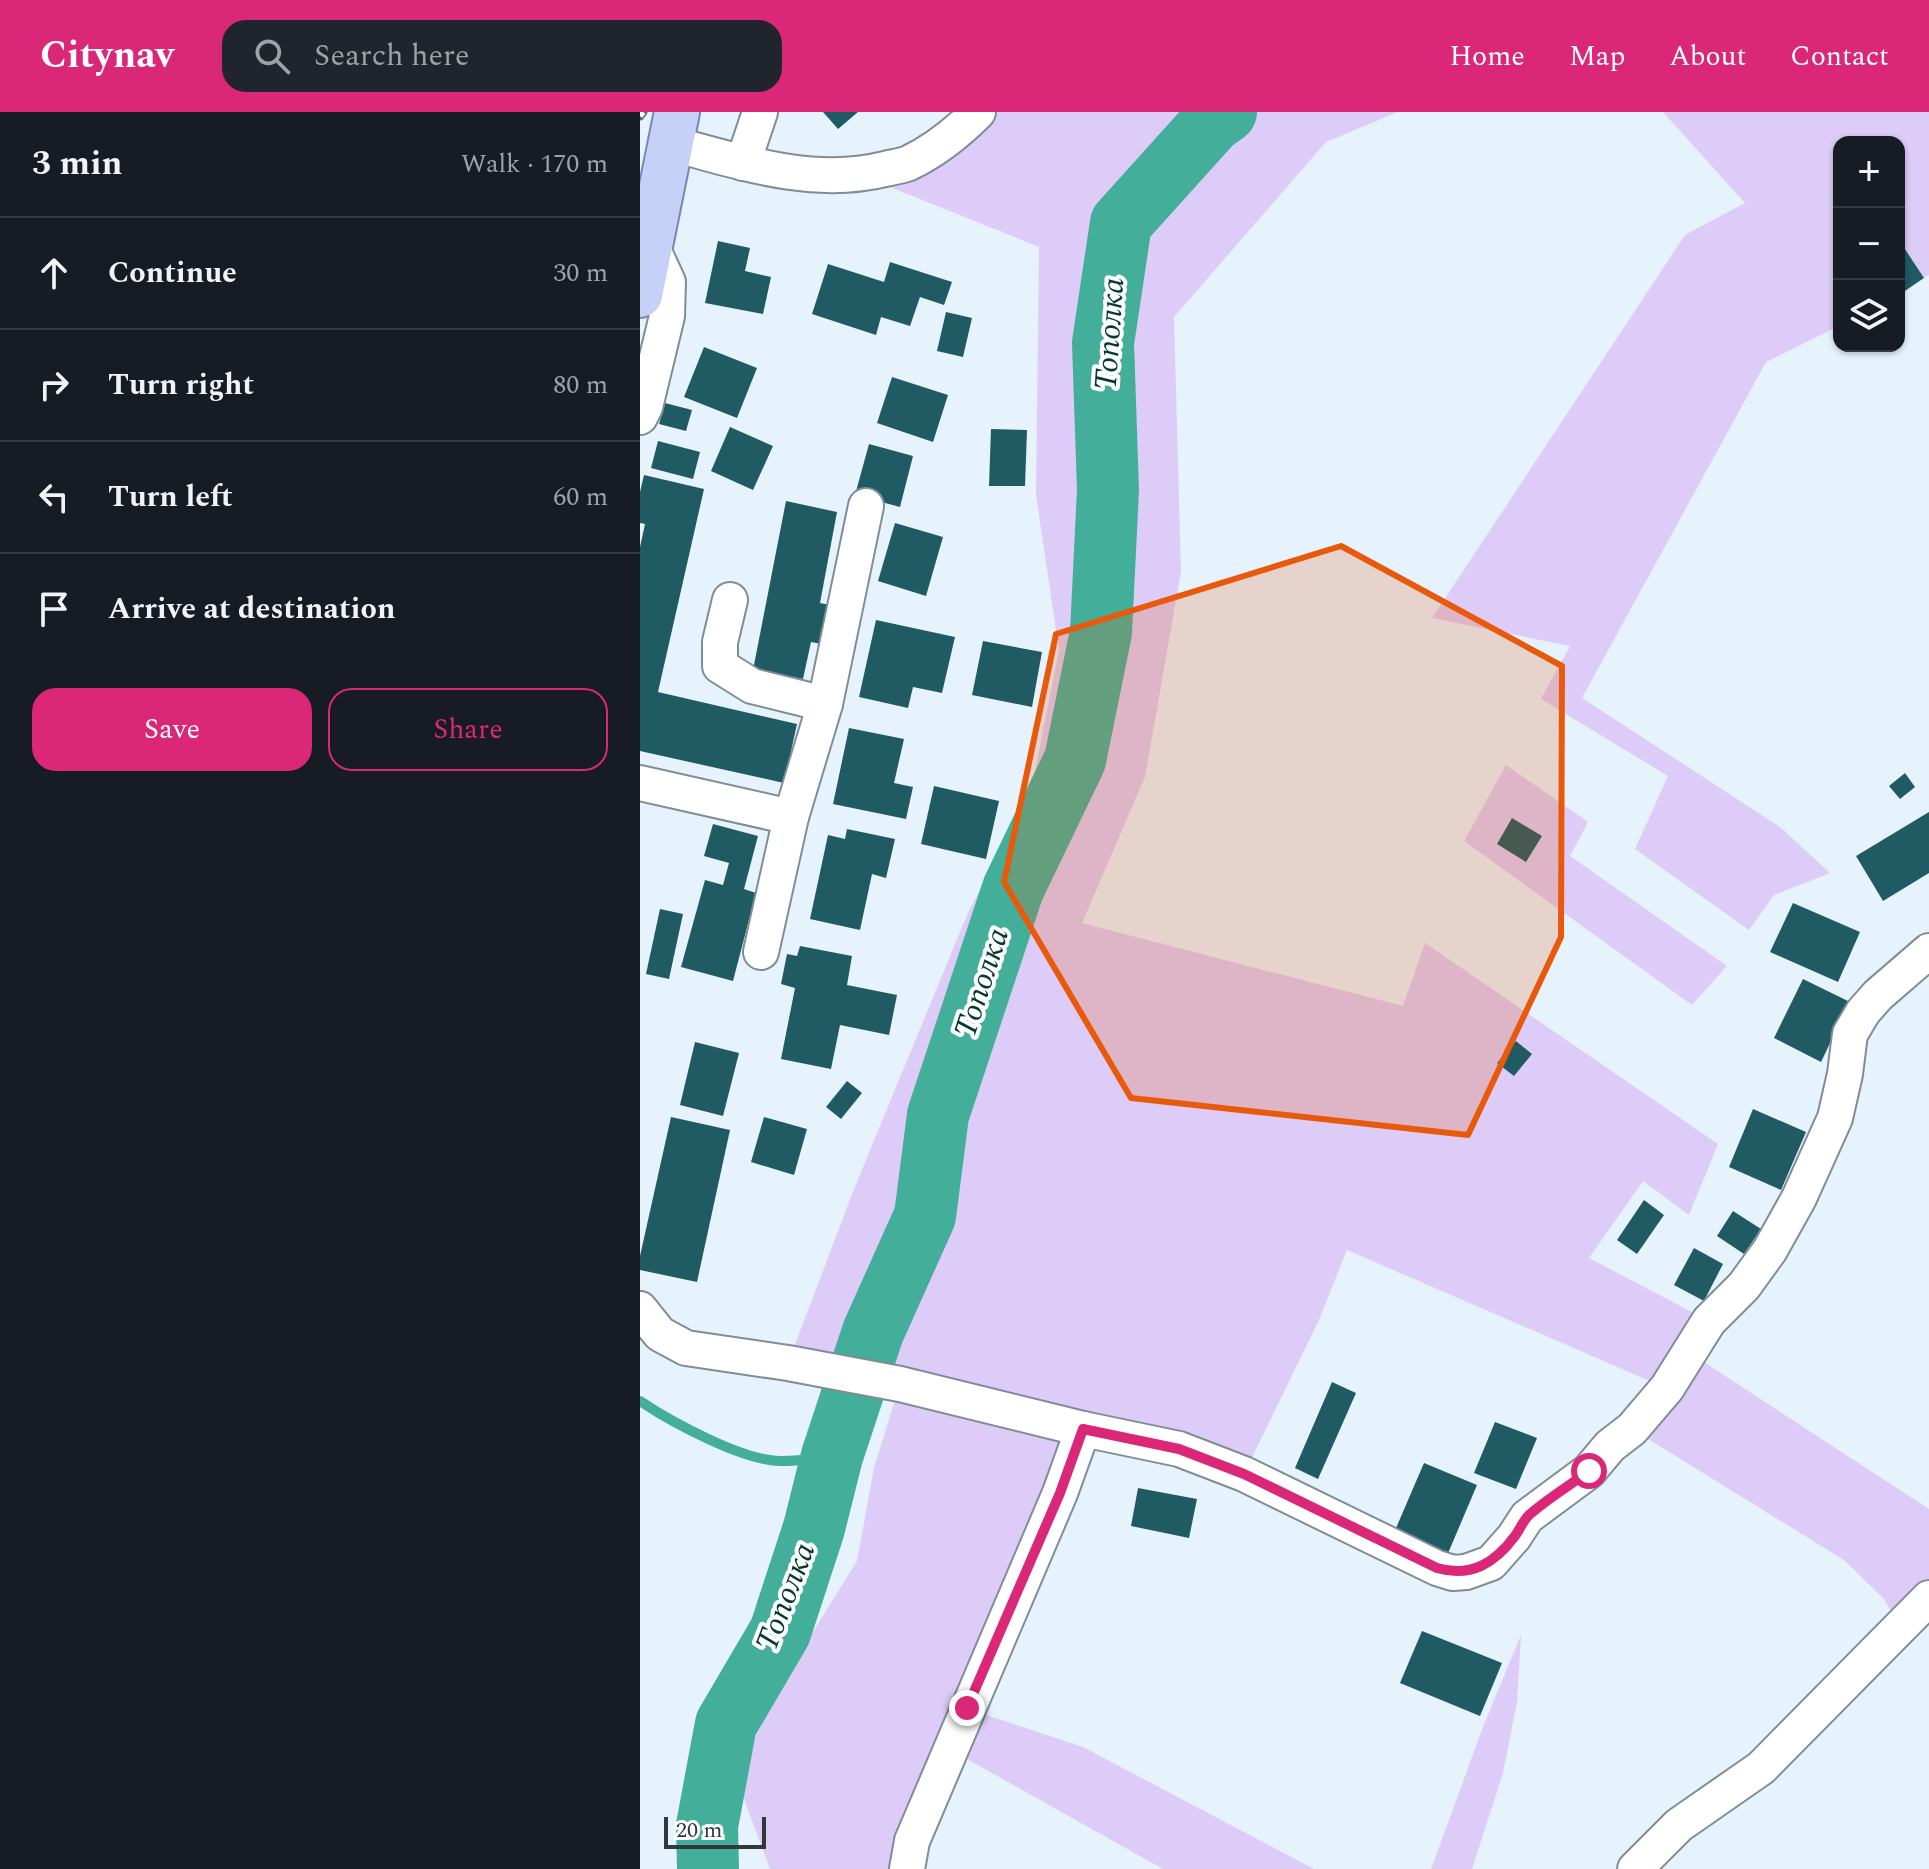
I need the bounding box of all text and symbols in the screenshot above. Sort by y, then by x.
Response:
search box [222,20,782,92]
text: Citynav [40,27,174,85]
text: Search here [314,33,469,79]
icon: search [250,34,294,78]
text: Home [1449,35,1525,78]
text: Map [1569,35,1625,78]
text: About [1669,35,1746,78]
text: Contact [1790,35,1889,78]
map controls [1833,136,1905,352]
button: + [1833,136,1905,208]
text: 3 min [32,138,122,190]
text: Walk · 170 m [461,144,608,184]
button: − [1833,208,1905,280]
text: Continue [108,250,237,296]
icon: ahead [32,251,76,295]
text: 30 m [553,253,608,293]
water label: Тополка [1082,276,1138,392]
button: layers [1833,280,1905,352]
text: Turn right [108,362,254,408]
icon: right [32,363,76,407]
text: 80 m [553,365,608,405]
text: Turn left [108,474,233,520]
icon: left [32,475,76,519]
text: 60 m [553,477,608,517]
text: Arrive at destination [108,586,395,632]
icon: arrive [32,587,76,631]
button: Save [32,688,312,771]
button: Share [328,688,608,771]
water label: Тополка [941,922,1023,1044]
route start [1571,1453,1607,1489]
water label: Тополка [743,1535,829,1659]
route end [949,1690,985,1726]
scale bar [664,1813,766,1849]
text: 20 m [676,1814,722,1847]

